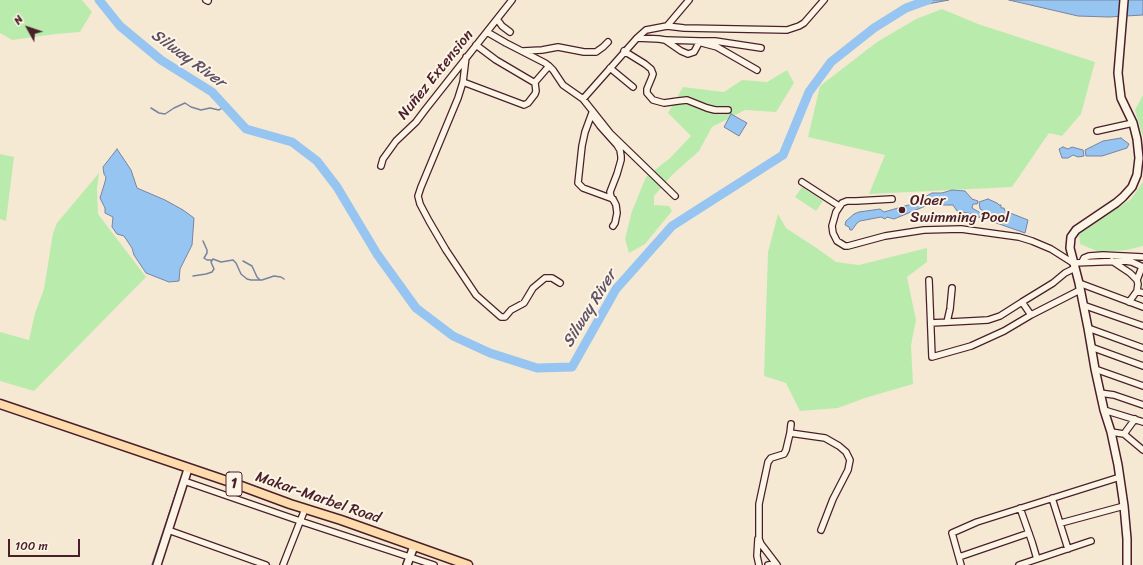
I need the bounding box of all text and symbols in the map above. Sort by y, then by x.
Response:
north arrow [8,8,48,48]
text: N [9,11,28,29]
water label: Silway River [147,26,229,92]
street label: Nuñez Extension [394,27,478,123]
place label: Olaer Swimming Pool [910,192,1009,227]
marker: Olaer Swimming Pool [897,205,907,215]
water label: Silway River [559,267,621,351]
street label: Makar-Marbel Road [253,468,383,528]
road number: 1 [226,472,242,496]
scale bar [10,531,82,557]
text: 100 m [15,535,48,557]

